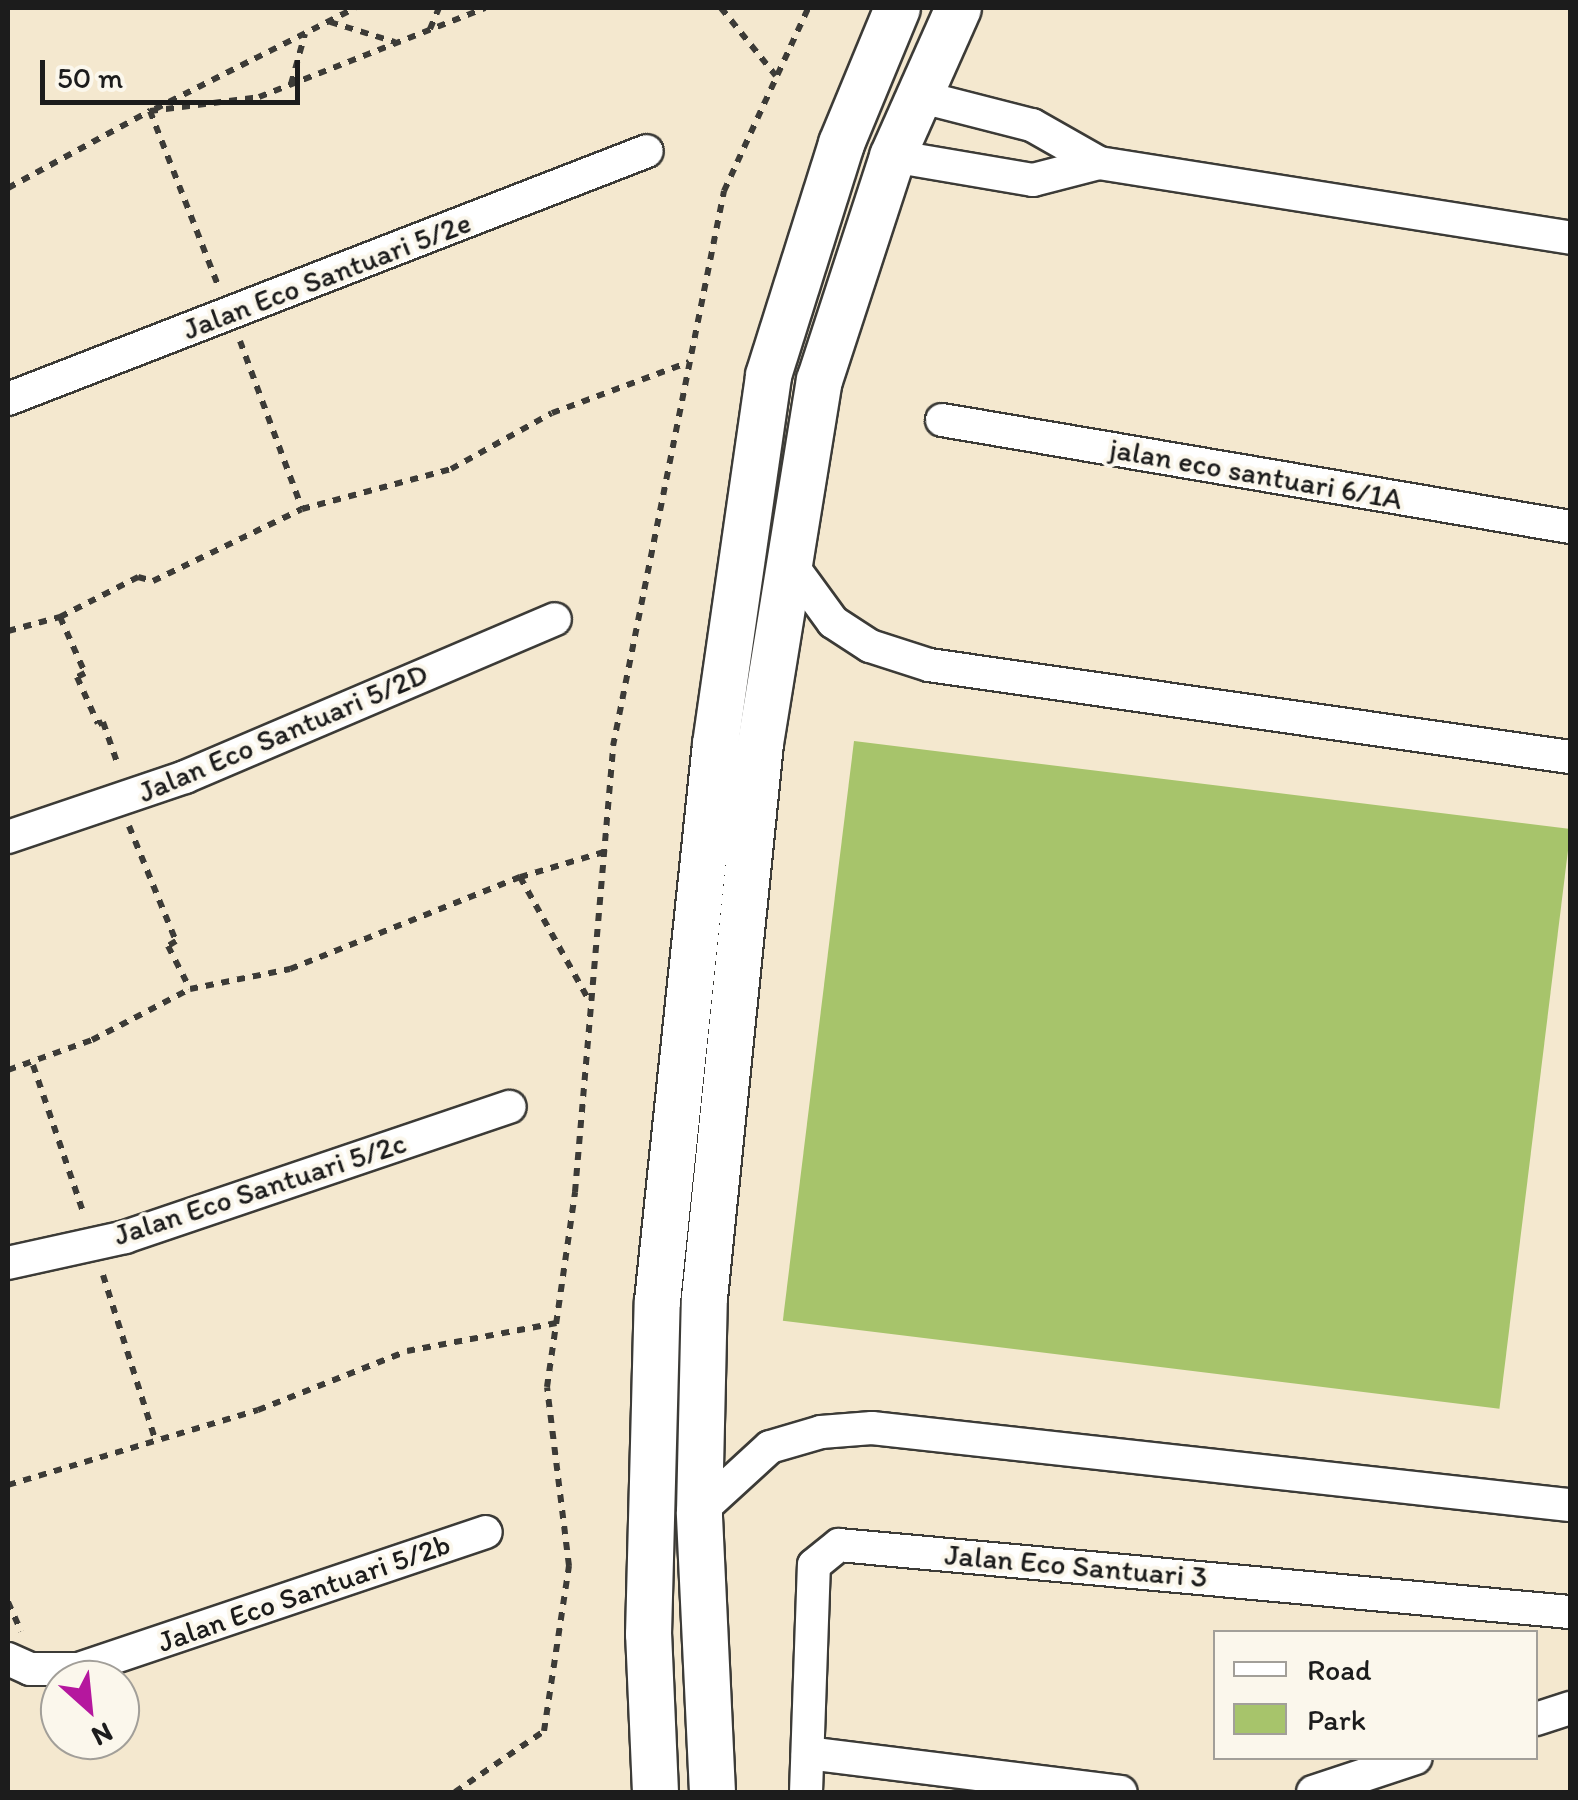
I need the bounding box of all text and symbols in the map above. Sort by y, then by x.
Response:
scale bar [45,40,305,102]
text: 50 m [57,59,123,96]
street label: Jalan Eco Santuari 5/2e [178,204,476,348]
street label: jalan eco santuari 6/1A [1107,431,1405,517]
street label: Jalan Eco Santuari 5/2D [133,656,433,810]
street label: Jalan Eco Santuari 5/2c [109,1125,411,1253]
street label: Jalan Eco Santuari 5/2b [153,1526,455,1660]
street label: Jalan Eco Santuari 3 [943,1537,1209,1595]
legend [1213,1630,1538,1760]
text: Road [1307,1651,1372,1688]
north arrow [40,1660,140,1760]
text: Park [1307,1701,1366,1738]
text: N [87,1716,119,1754]

